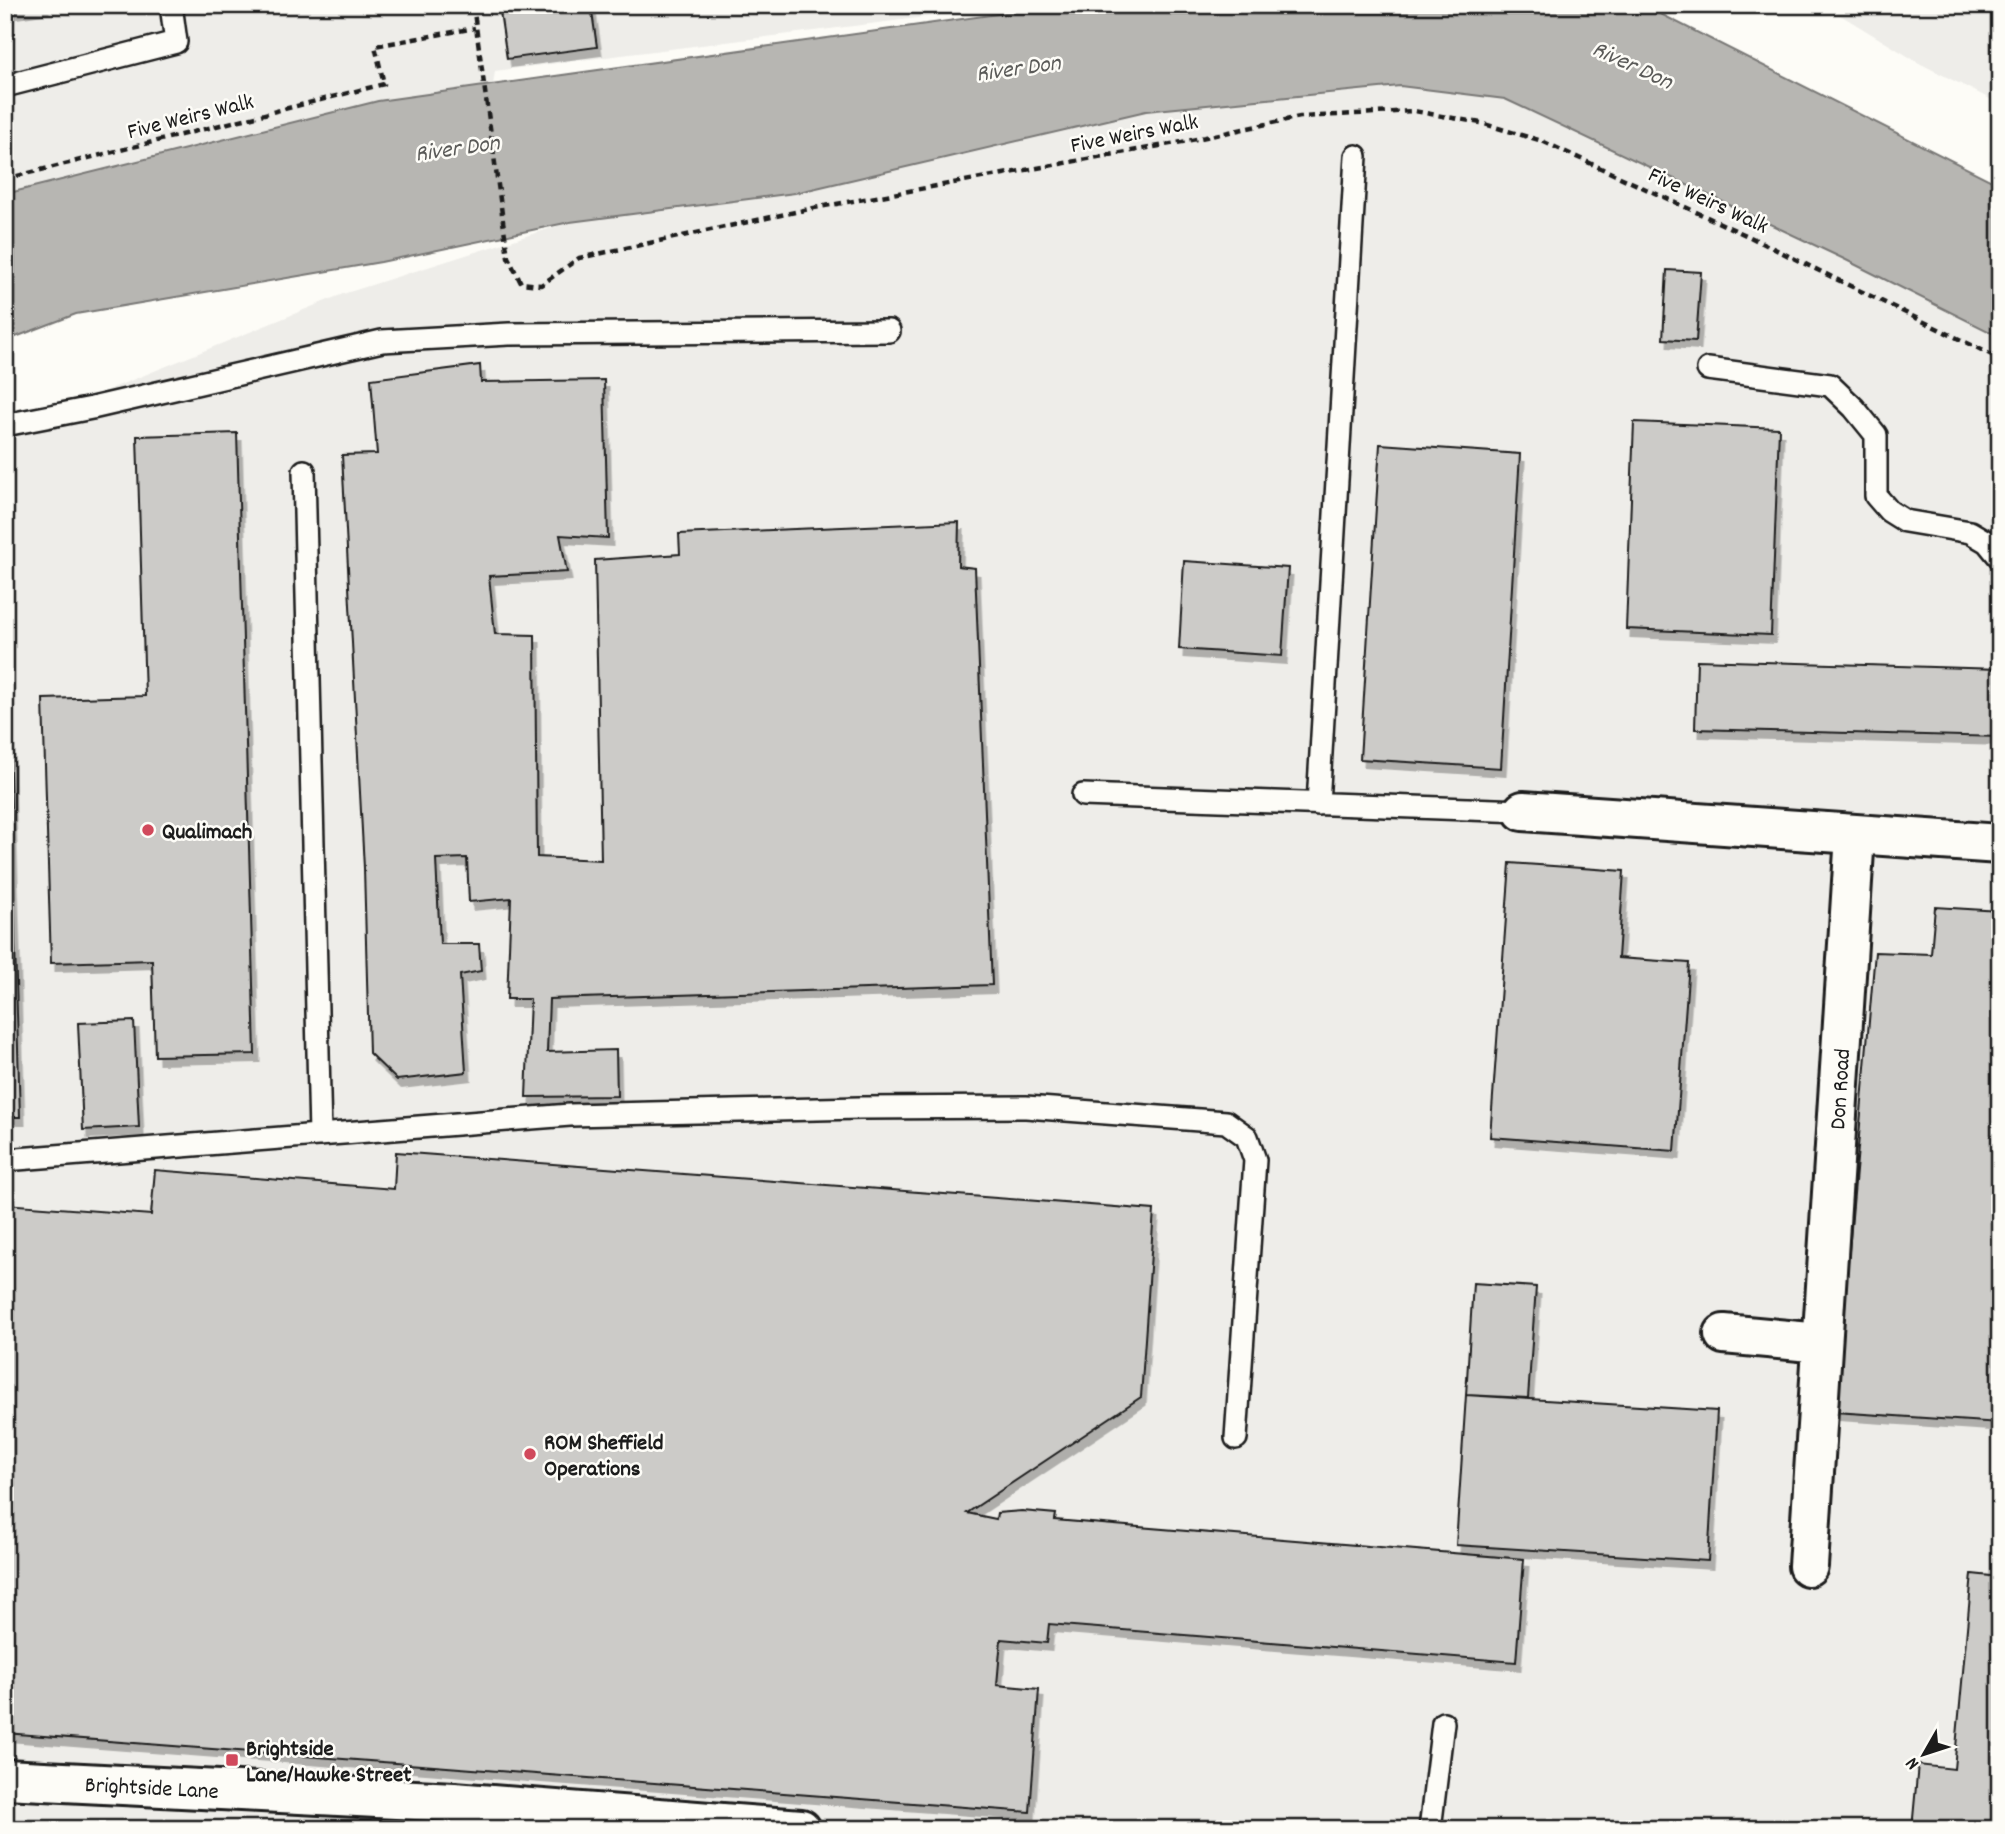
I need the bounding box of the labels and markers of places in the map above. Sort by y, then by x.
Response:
place label: Qualimach [162,817,252,850]
marker: Qualimach [140,822,156,838]
place label: ROM Sheffield Operations [544,1428,663,1487]
marker: ROM Sheffield Operations [522,1446,538,1462]
place label: Brightside Lane/Hawke Street [246,1734,412,1793]
marker: Brightside Lane/Hawke Street [224,1752,240,1768]

